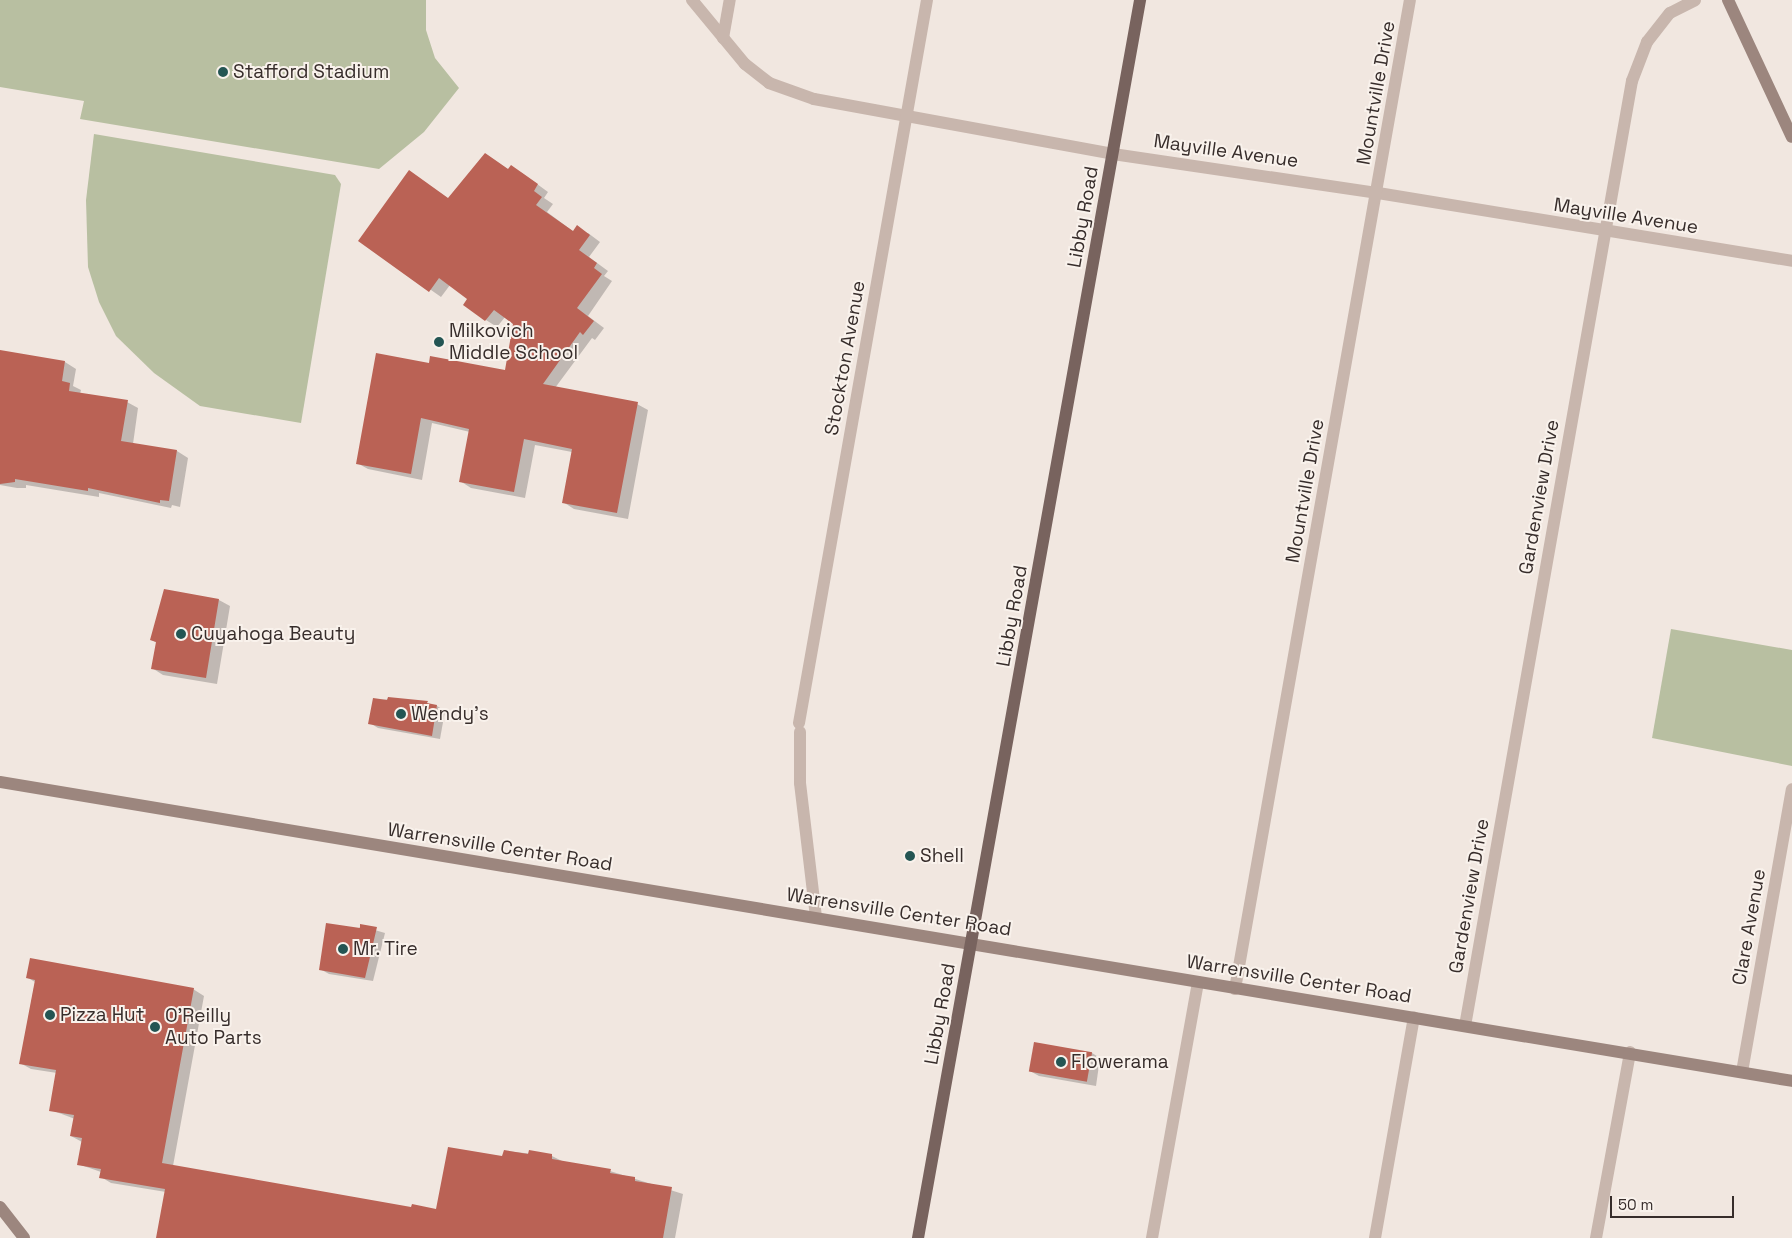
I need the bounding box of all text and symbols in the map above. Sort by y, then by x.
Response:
street label: Mountville Drive [1352,19,1400,167]
place label: Stafford Stadium [233,61,389,83]
marker: Stafford Stadium [217,66,229,78]
street label: Mayville Avenue [1152,130,1300,172]
street label: Libby Road [1063,164,1103,270]
street label: Mayville Avenue [1552,193,1700,239]
street label: Stockton Avenue [820,279,870,437]
place label: Milkovich Middle School [449,320,578,364]
marker: Milkovich Middle School [433,336,445,348]
street label: Mountville Drive [1281,417,1329,565]
street label: Gardenview Drive [1514,418,1564,576]
street label: Libby Road [992,563,1032,669]
place label: Cuyahoga Beauty [191,623,355,645]
marker: Cuyahoga Beauty [175,628,187,640]
place label: Wendy's [411,703,489,725]
marker: Wendy's [395,708,407,720]
street label: Gardenview Drive [1444,817,1494,975]
street label: Warrensville Center Road [386,818,614,876]
place label: Shell [920,845,964,867]
marker: Shell [904,850,916,862]
street label: Clare Avenue [1728,867,1770,987]
street label: Warrensville Center Road [785,883,1013,941]
place label: Mr. Tire [353,938,419,960]
marker: Mr. Tire [337,943,349,955]
street label: Warrensville Center Road [1185,950,1413,1008]
street label: Libby Road [920,961,960,1067]
place label: Pizza Hut [60,1004,144,1026]
place label: O'Reilly Auto Parts [165,1005,262,1049]
marker: Pizza Hut [44,1009,56,1021]
marker: O'Reilly Auto Parts [149,1021,161,1033]
place label: Flowerama [1071,1051,1169,1073]
marker: Flowerama [1055,1056,1067,1068]
scale bar [1612,1186,1736,1218]
text: 50 m [1618,1195,1653,1214]

